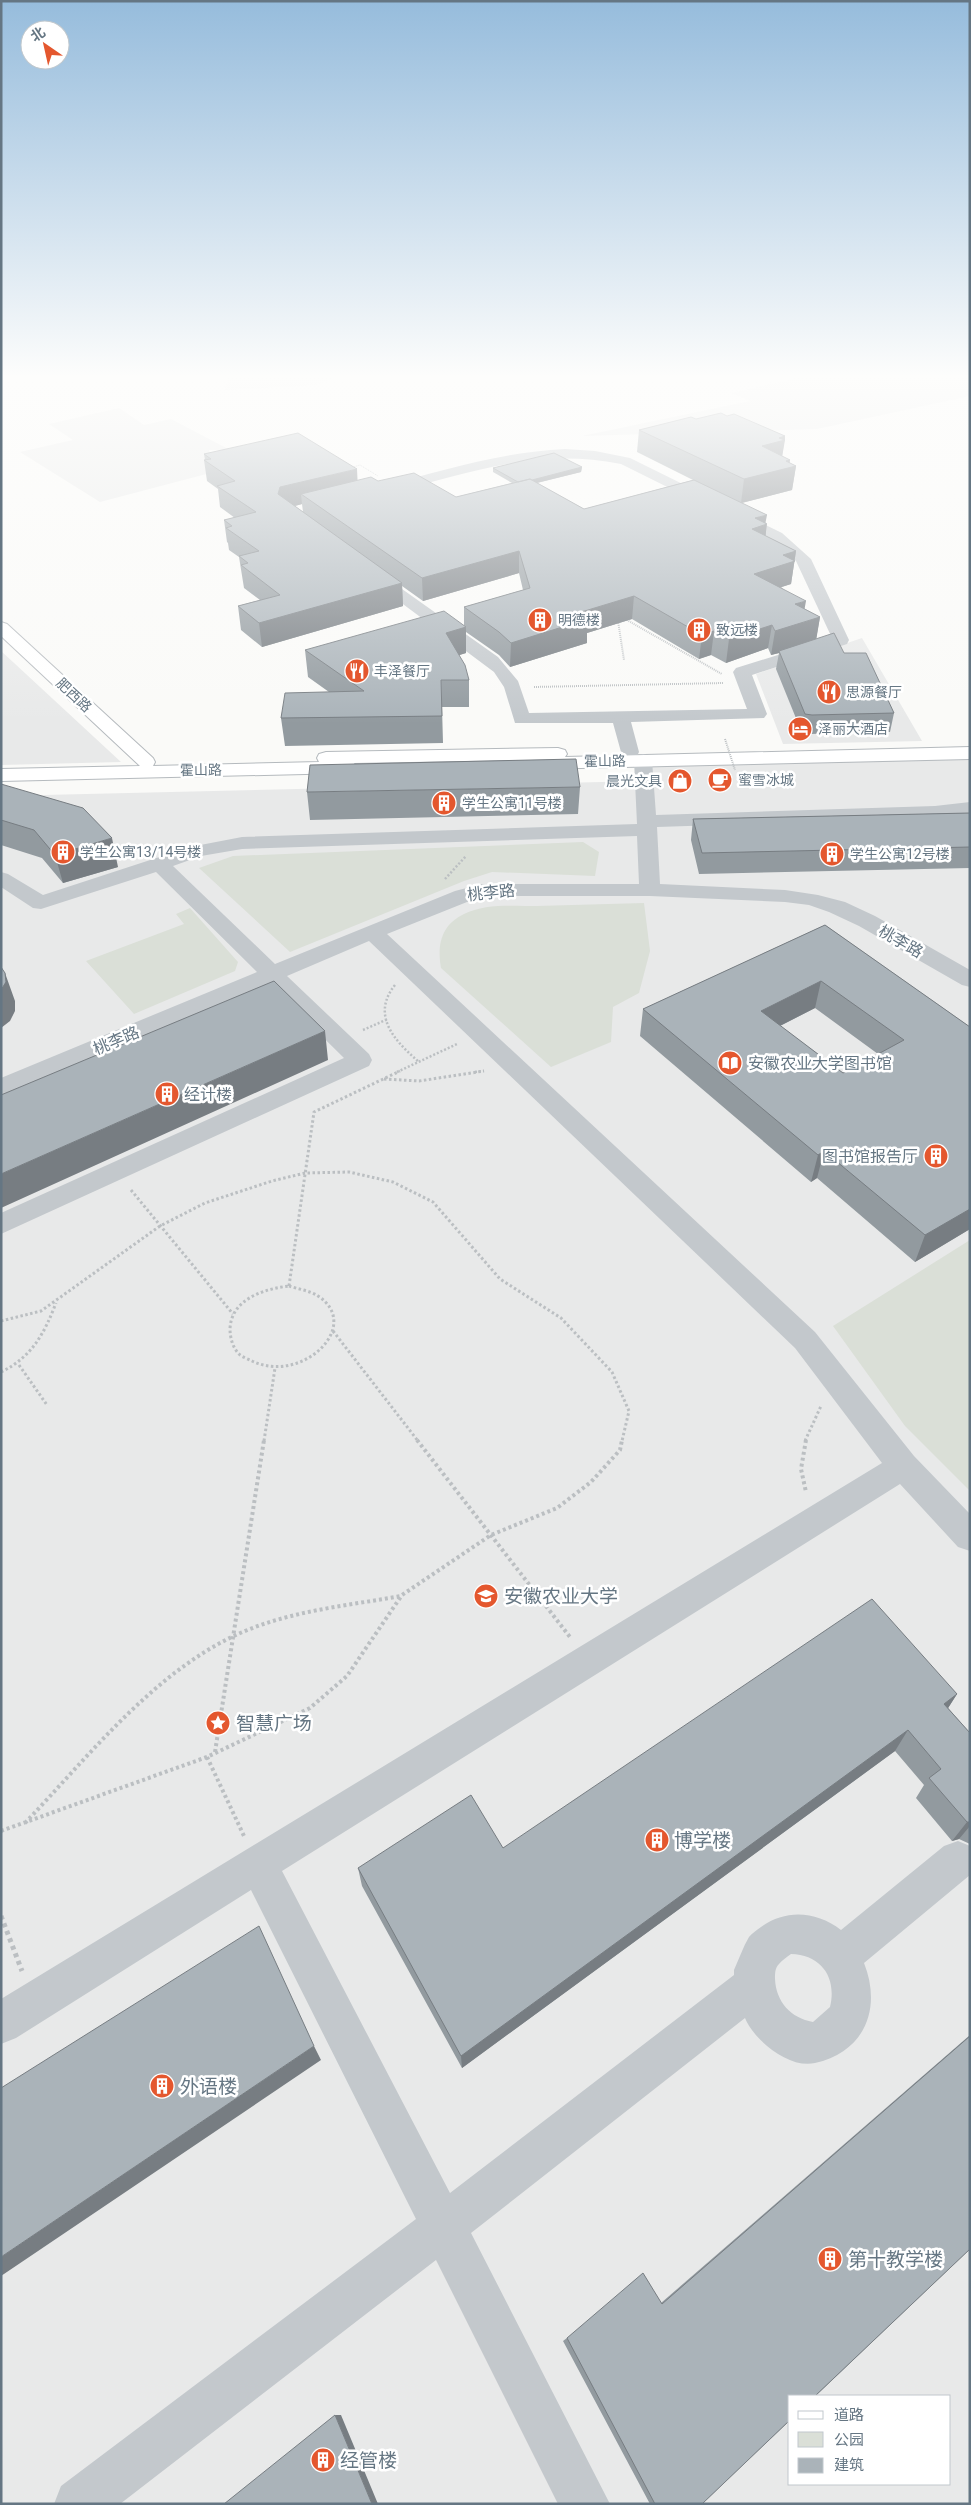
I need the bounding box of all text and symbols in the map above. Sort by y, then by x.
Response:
north arrow [20,20,70,70]
text: 北 [27,24,48,45]
building icon: 明德楼 [527,607,553,633]
place label: 明德楼 [558,612,600,628]
building icon: 致远楼 [686,617,712,643]
place label: 致远楼 [716,622,758,638]
restaurant icon: 丰泽餐厅 [344,658,370,684]
place label: 丰泽餐厅 [374,663,430,679]
street label: 肥西路 [53,675,95,715]
restaurant icon: 思源餐厅 [816,679,842,705]
place label: 思源餐厅 [846,684,902,700]
hotel icon: 泽丽大酒店 [787,716,813,742]
place label: 泽丽大酒店 [818,721,888,737]
street label: 霍山路 [584,753,626,769]
street label: 霍山路 [180,762,222,778]
cafe icon: 蜜雪冰城 [707,767,733,793]
shop icon: 晨光文具 [667,768,693,794]
place label: 蜜雪冰城 [738,772,794,788]
place label: 晨光文具 [606,773,662,789]
building icon: 学生公寓11号楼 [431,790,457,816]
place label: 学生公寓11号楼 [462,795,562,811]
building icon: 学生公寓13/14号楼 [50,839,76,865]
building icon: 学生公寓12号楼 [819,841,845,867]
place label: 学生公寓13/14号楼 [80,844,201,860]
place label: 学生公寓12号楼 [850,846,950,862]
street label: 桃李路 [466,881,516,904]
street label: 桃李路 [875,921,926,962]
street label: 桃李路 [90,1022,142,1059]
library icon: 安徽农业大学图书馆 [717,1050,743,1076]
place label: 安徽农业大学图书馆 [748,1054,892,1073]
building icon: 经计楼 [154,1081,180,1107]
place label: 经计楼 [184,1085,232,1104]
building icon: 图书馆报告厅 [923,1143,949,1169]
place label: 图书馆报告厅 [822,1147,918,1166]
school or university icon: 安徽农业大学 [473,1583,499,1609]
place label: 安徽农业大学 [504,1585,618,1608]
place icon: 智慧广场 [205,1710,231,1736]
place label: 智慧广场 [236,1712,312,1735]
building icon: 博学楼 [644,1827,670,1853]
place label: 博学楼 [674,1829,731,1852]
building icon: 外语楼 [149,2073,175,2099]
place label: 外语楼 [180,2075,237,2098]
building icon: 第十教学楼 [817,2246,843,2272]
place label: 第十教学楼 [848,2248,943,2271]
legend [788,2395,951,2485]
text: 道路 [834,2406,864,2424]
text: 公园 [834,2431,864,2449]
building icon: 经管楼 [310,2447,336,2473]
place label: 经管楼 [340,2449,397,2472]
text: 建筑 [834,2456,864,2474]

